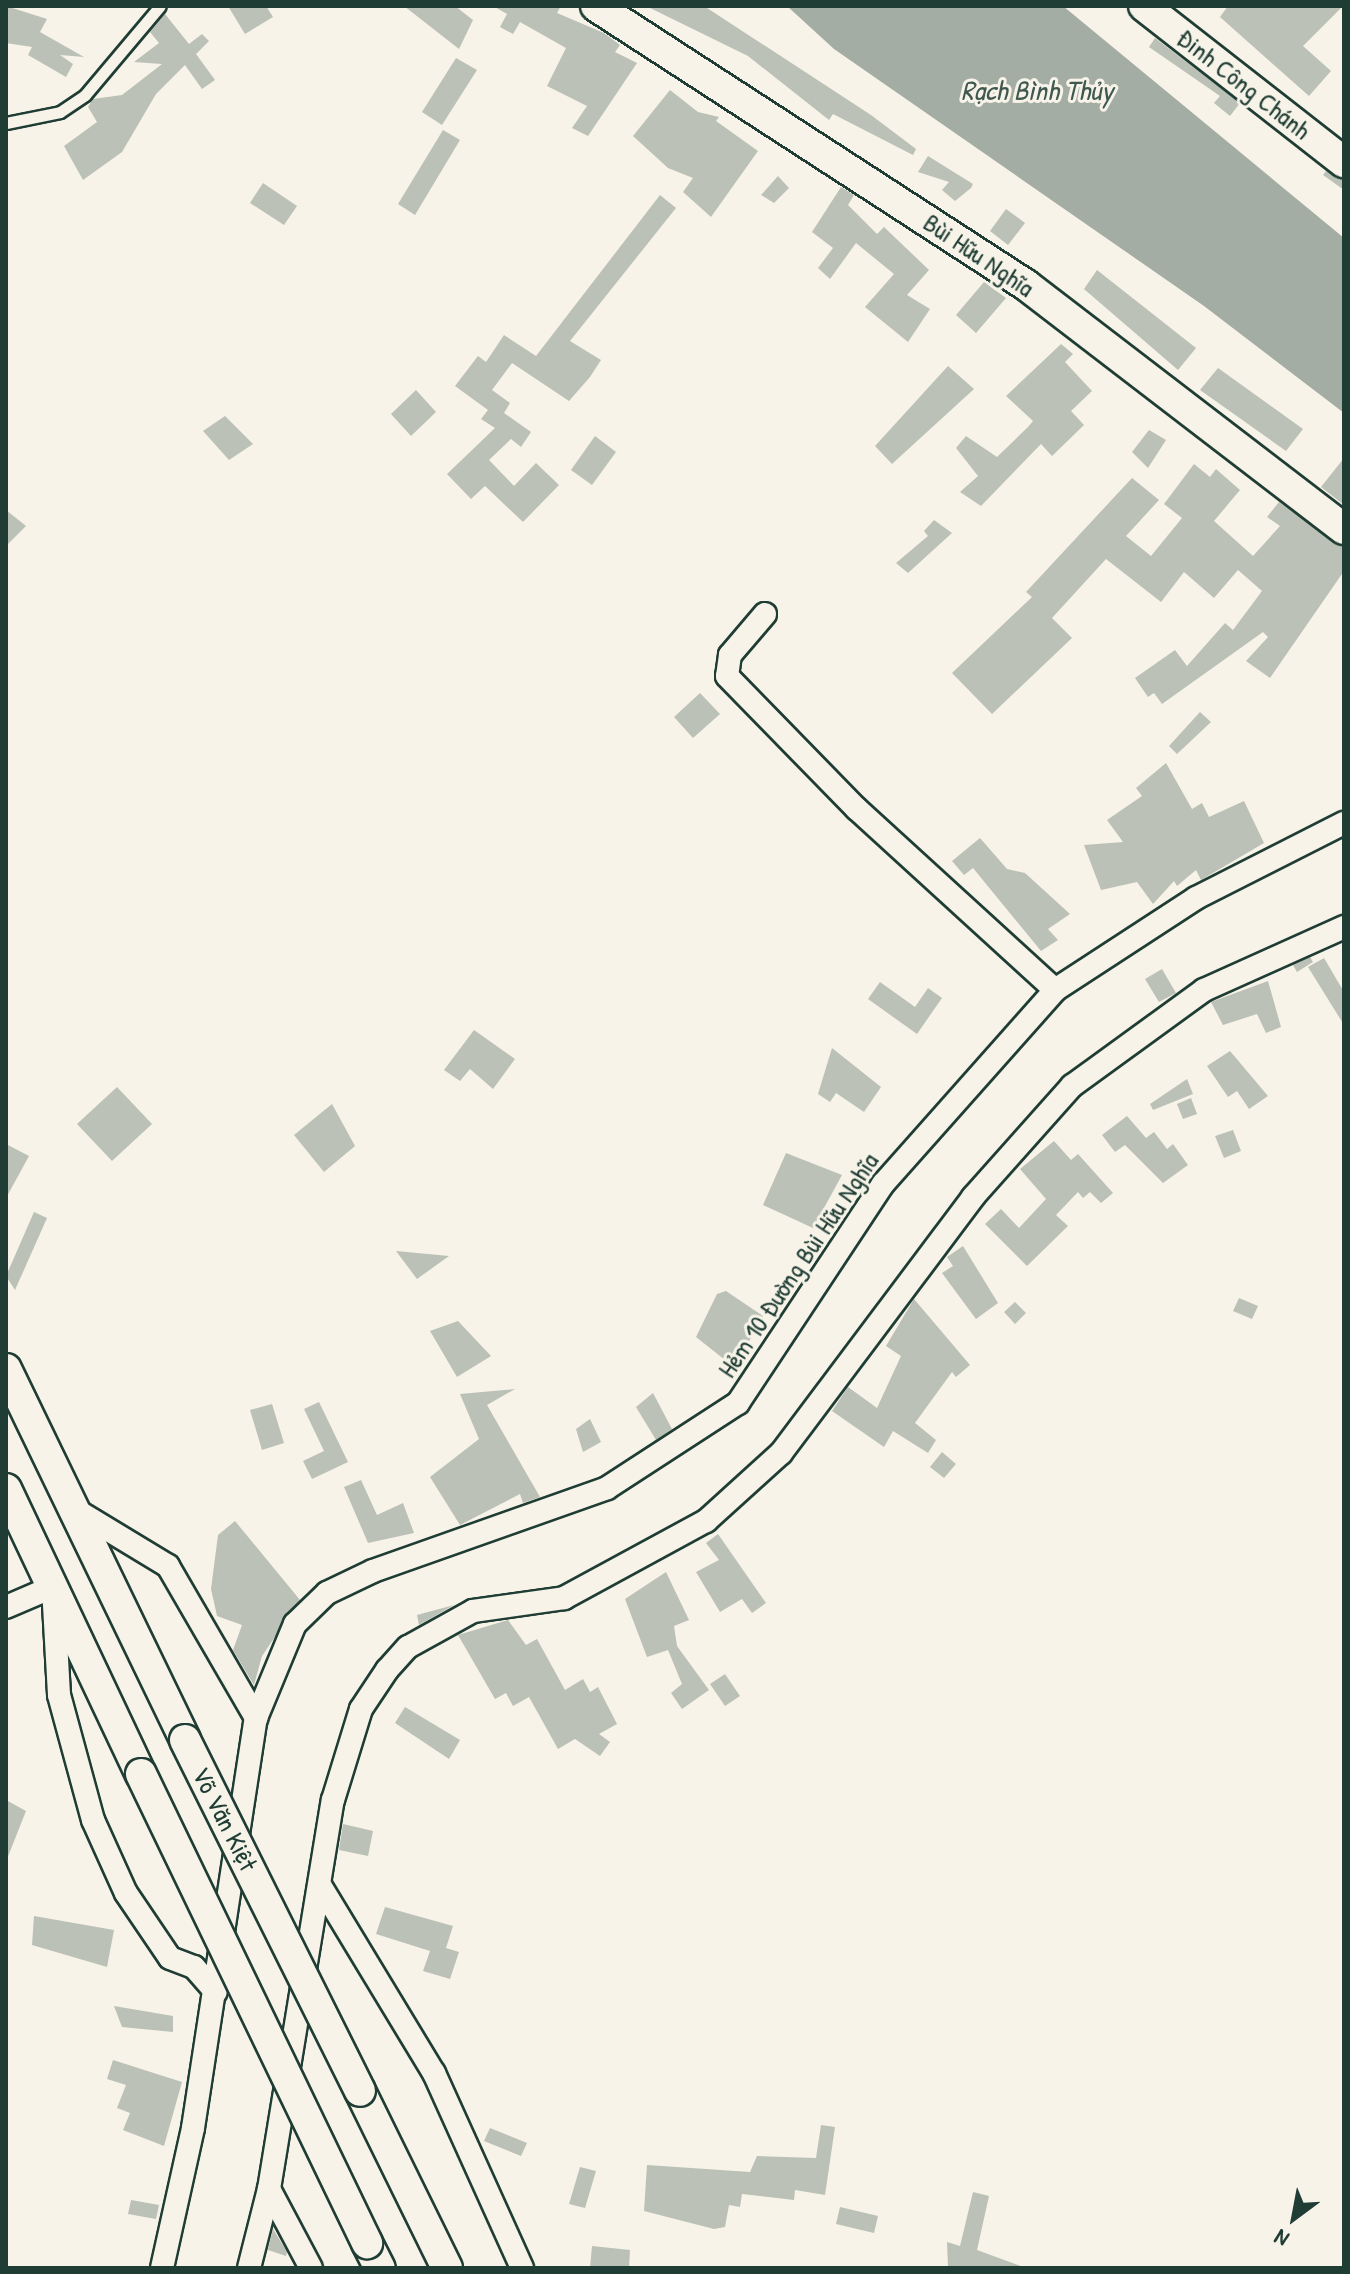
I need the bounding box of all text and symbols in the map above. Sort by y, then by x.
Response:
street label: Đinh Công Chánh [1171,22,1317,146]
water label: Rạch Bình Thủy [961,73,1113,107]
street label: Bùi Hữu Nghĩa [918,207,1040,303]
street label: Hẻm 10 Đường Bùi Hữu Nghĩa [711,1147,885,1383]
street label: Võ Văn Kiệt [186,1762,264,1876]
north arrow [1254,2178,1334,2258]
text: N [1268,2223,1294,2254]

